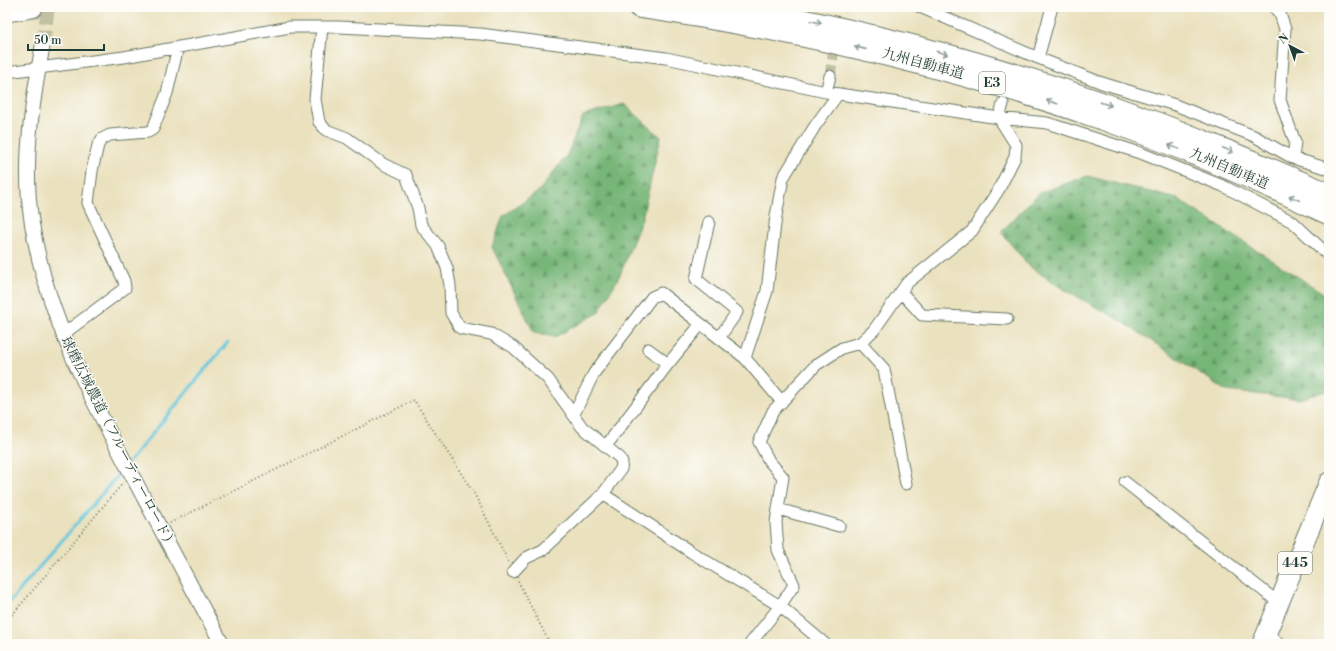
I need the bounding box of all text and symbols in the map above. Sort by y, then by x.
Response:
one-way arrow [809,19,822,27]
scale bar [28,26,104,52]
north arrow [1270,26,1310,66]
text: N [1276,31,1292,47]
text: 50 m [34,33,62,48]
one-way arrow [853,44,866,52]
street label: 九州自動車道 [880,44,966,84]
one-way arrow [936,50,949,57]
road number: E3 [979,72,1005,94]
one-way arrow [1046,98,1059,105]
one-way arrow [1100,101,1113,108]
one-way arrow [1169,142,1181,150]
street label: 九州自動車道 [1187,144,1271,194]
one-way arrow [1221,147,1233,155]
one-way arrow [1288,194,1300,201]
street label: 球磨広域農道（フルーティーロード） [56,334,180,552]
road number: 445 [1278,552,1312,574]

